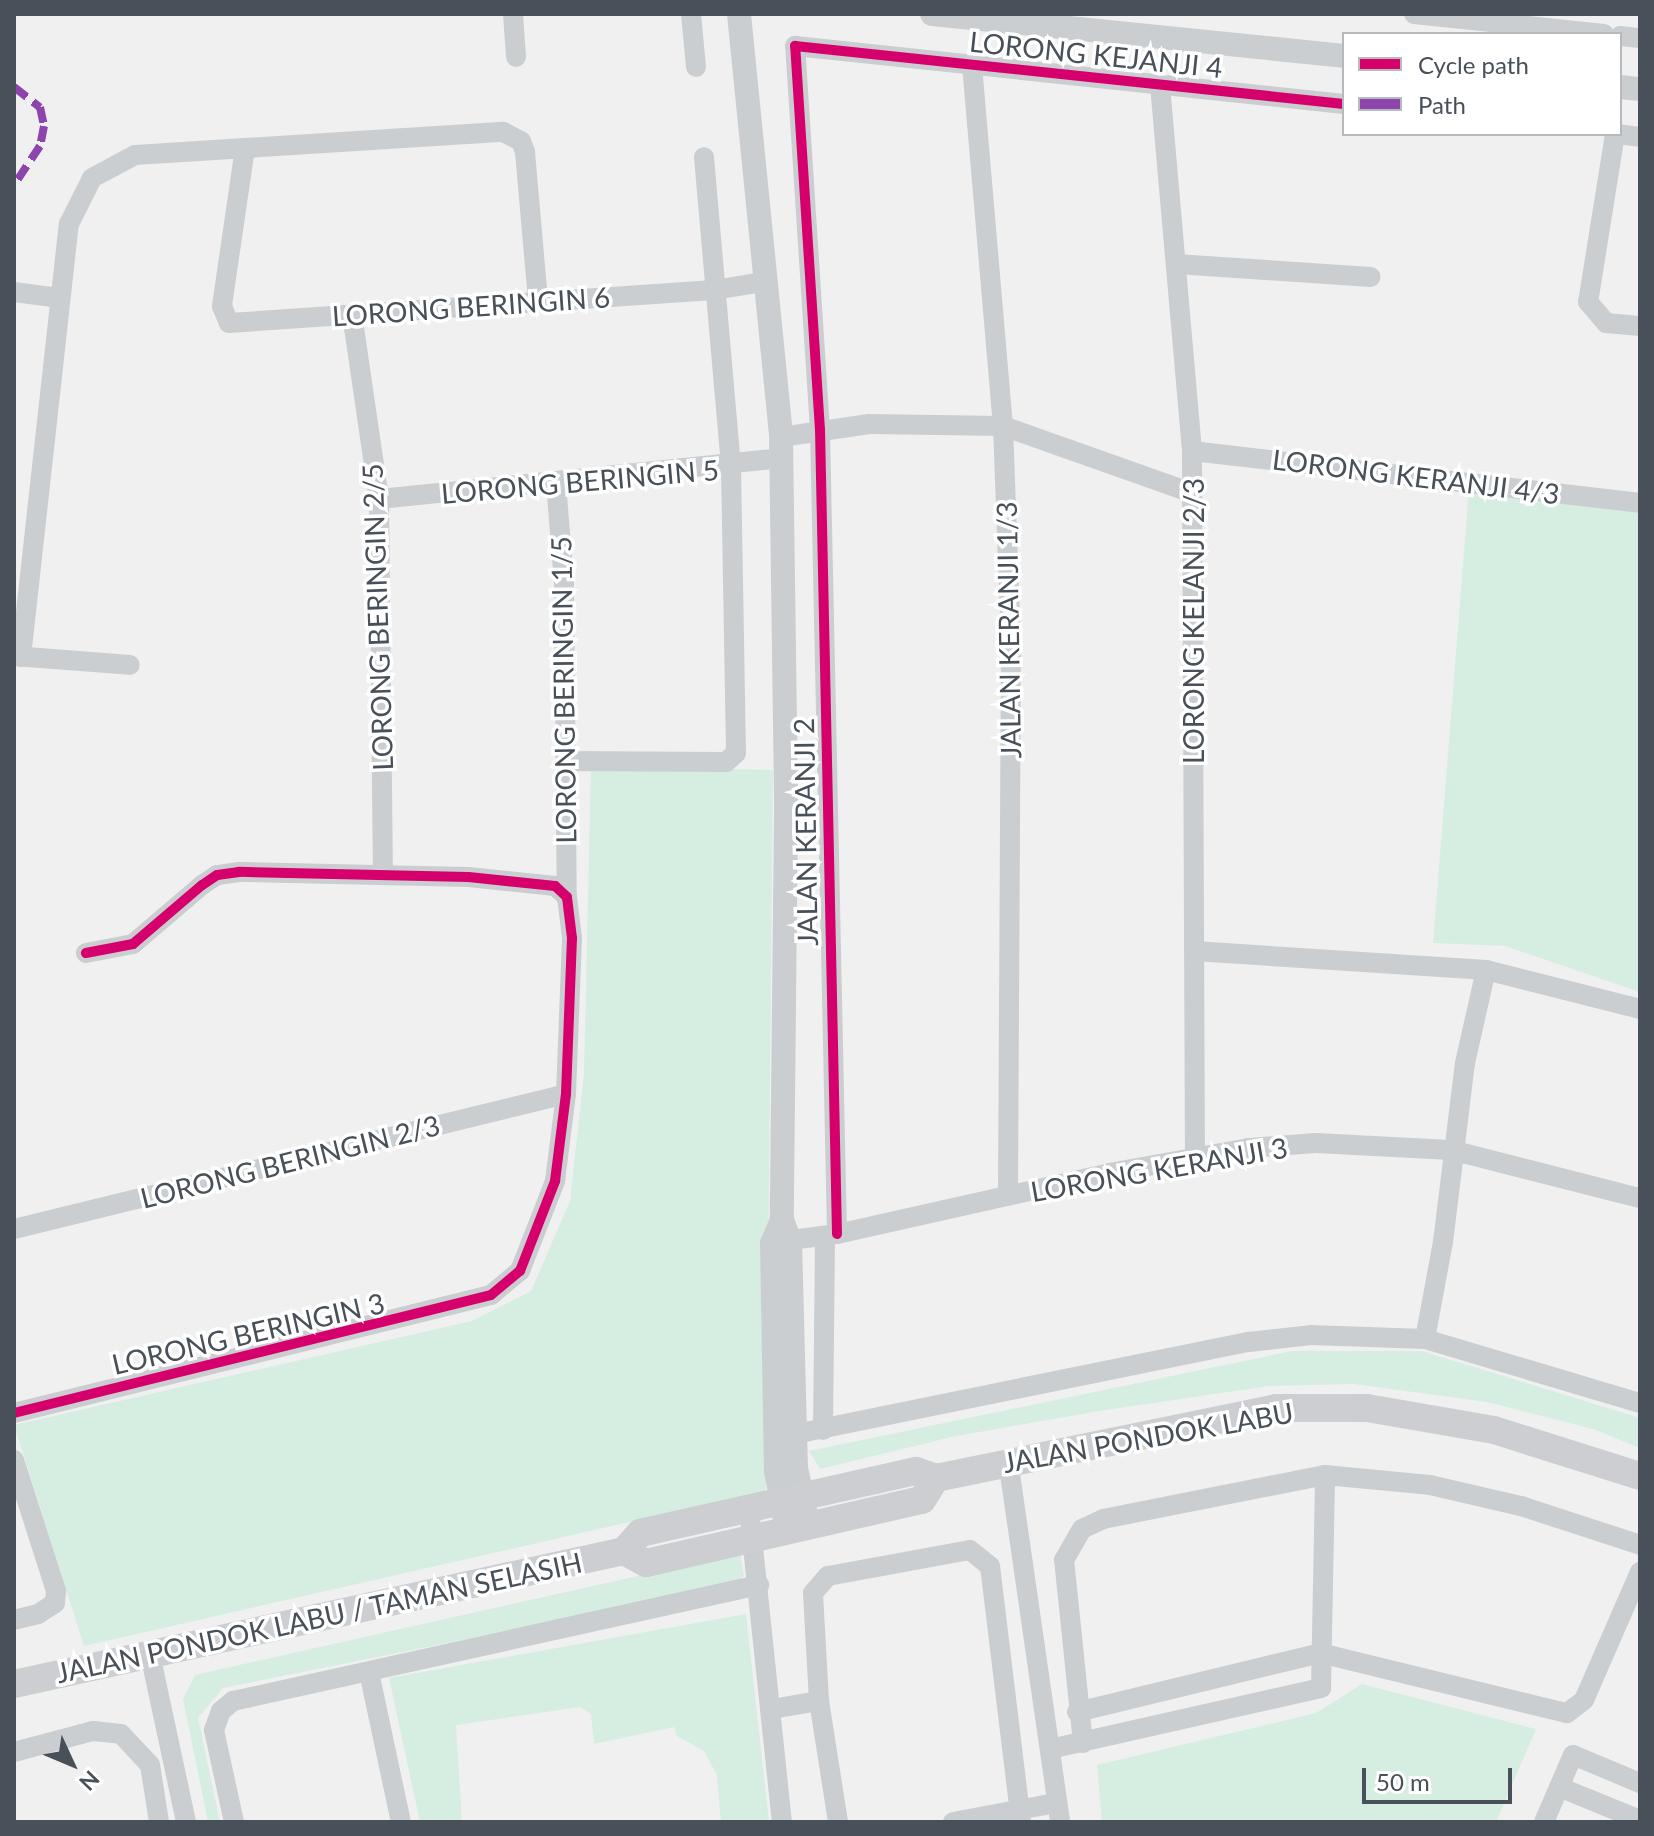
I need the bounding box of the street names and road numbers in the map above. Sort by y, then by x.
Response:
street label: LORONG KEJANJI 4 [968,24,1224,84]
street label: LORONG BERINGIN 6 [331,280,611,332]
street label: LORONG KERANJI 4/3 [1270,442,1562,510]
street label: LORONG BERINGIN 5 [440,452,720,510]
street label: LORONG BERINGIN 2/5 [355,463,399,771]
street label: LORONG KELANJI 2/3 [1176,478,1210,764]
street label: JALAN KERANJI 1/3 [989,501,1027,759]
street label: LORONG BERINGIN 1/5 [544,536,582,844]
street label: JALAN KERANJI 2 [786,718,824,946]
street label: LORONG BERINGIN 2/3 [137,1107,443,1215]
street label: LORONG KERANJI 3 [1028,1130,1290,1208]
street label: LORONG BERINGIN 3 [108,1285,388,1381]
street label: JALAN PONDOK LABU [1000,1395,1296,1479]
street label: JALAN PONDOK LABU / TAMAN SELASIH [53,1545,585,1689]

